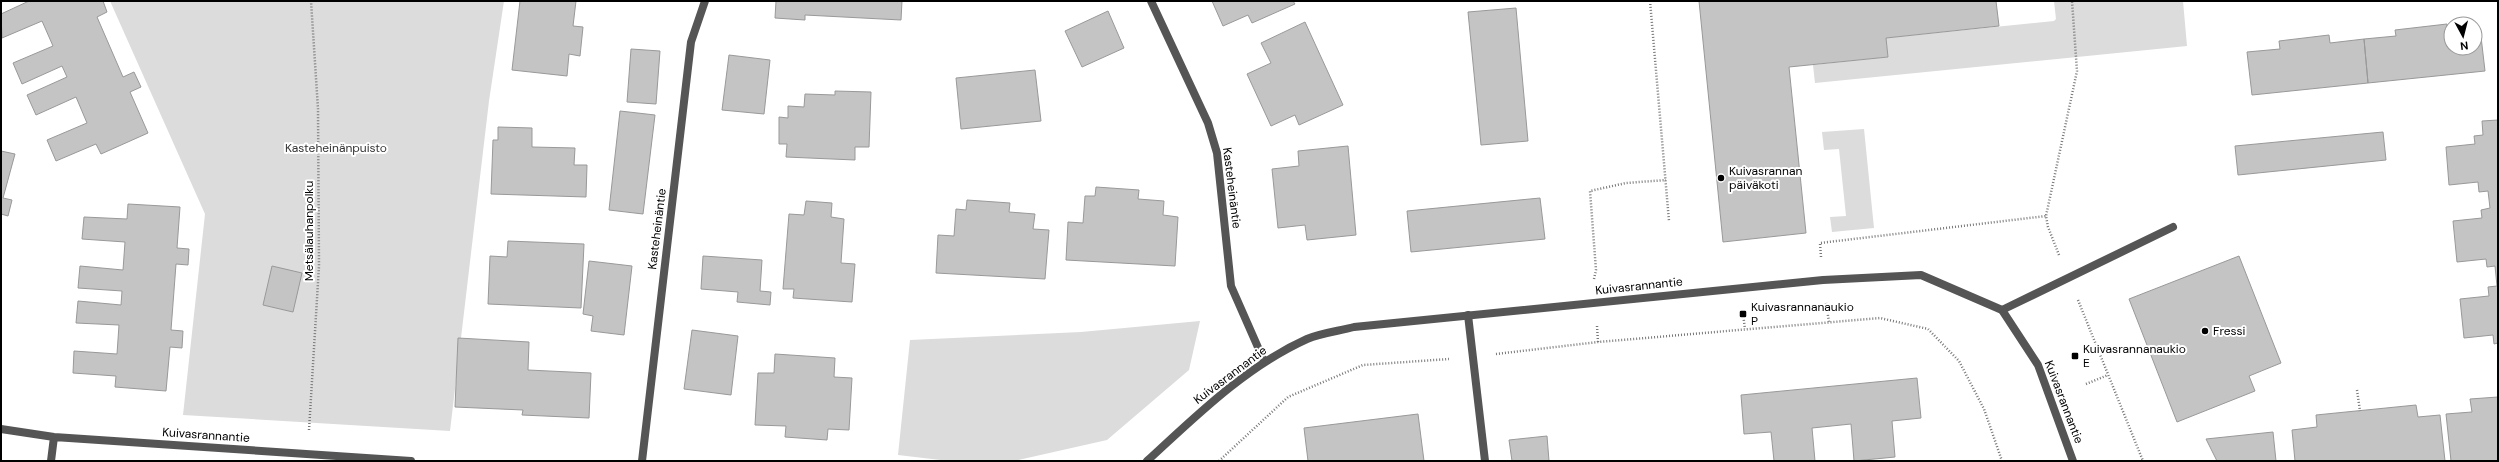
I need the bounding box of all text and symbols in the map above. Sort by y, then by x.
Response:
north arrow [2443,16,2483,56]
text: N [2459,38,2469,53]
park label: Kasteheinänpuisto [285,140,387,156]
street label: Kasteheinäntie [1219,146,1245,230]
place label: Kuivasrannan päiväkoti [1729,163,1802,193]
marker: Kuivasrannan päiväkoti [1716,173,1726,183]
street label: Metsälauhanpolku [301,181,317,281]
street label: Kasteheinäntie [644,187,670,271]
street label: Kuivasrannantie [1595,273,1684,299]
place label: Kuivasrannanaukio P [1751,299,1854,329]
marker: Kuivasrannanaukio P [1738,309,1748,319]
place label: Fressi [2213,323,2245,339]
marker: Fressi [2200,326,2210,336]
place label: Kuivasrannanaukio E [2083,341,2186,371]
street label: Kuivasrannantie [1190,342,1270,408]
marker: Kuivasrannanaukio E [2070,351,2080,361]
street label: Kuivasrannantie [2041,358,2087,446]
street label: Kuivasrannantie [162,424,250,446]

